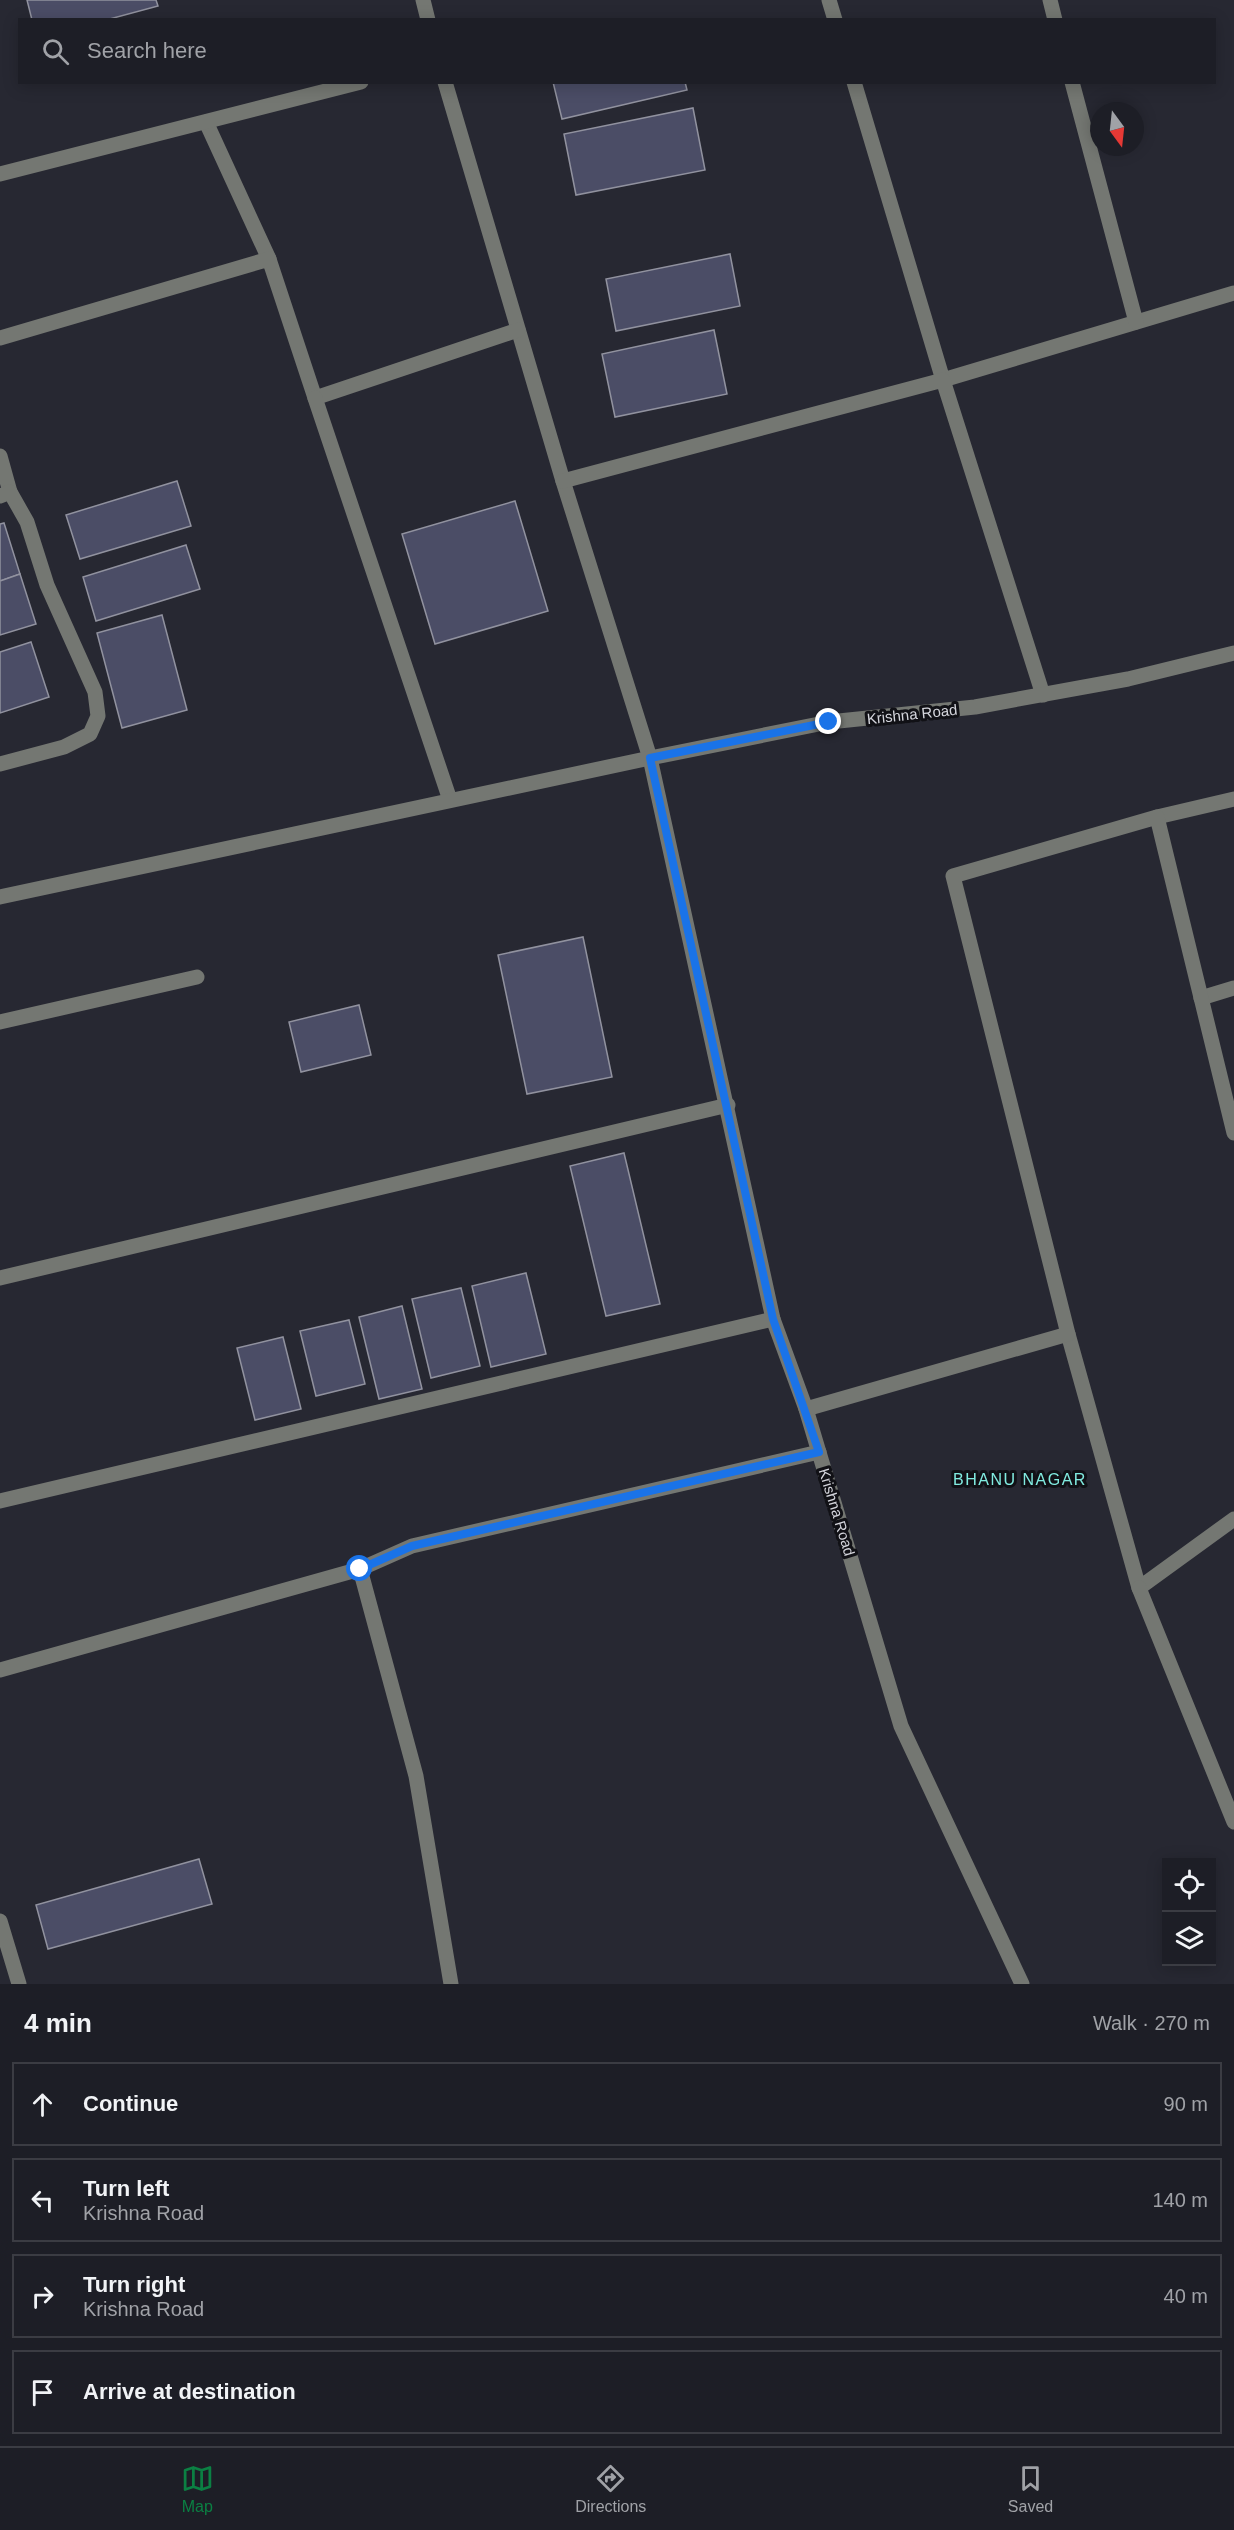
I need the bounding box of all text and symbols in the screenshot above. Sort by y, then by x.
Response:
search box [18,18,1216,84]
icon: search [39,35,72,68]
text: Search here [87,38,207,63]
north arrow [1090,102,1144,156]
street label: Krishna Road [866,701,958,727]
route end [815,708,841,734]
street label: Krishna Road [816,1466,858,1558]
district label: BHANU NAGAR [953,1471,1087,1488]
route start [346,1555,372,1581]
map controls [1162,1858,1216,1966]
button: locate [1162,1858,1216,1912]
button: layers [1162,1912,1216,1966]
text: 4 min [24,2008,92,2038]
text: Walk · 270 m [1093,2012,1210,2034]
icon: ahead [26,2088,59,2121]
text: Continue [83,2091,178,2116]
text: 90 m [1164,2093,1208,2115]
text: Turn left [83,2176,169,2201]
icon: left [26,2184,59,2217]
text: 140 m [1152,2189,1208,2211]
text: Krishna Road [83,2202,204,2224]
text: Turn right [83,2272,185,2297]
icon: right [26,2280,59,2313]
text: 40 m [1164,2285,1208,2307]
text: Krishna Road [83,2298,204,2320]
icon: arrive [26,2376,59,2409]
text: Arrive at destination [83,2379,296,2404]
tab: Map [181,2462,214,2516]
tab: Directions [575,2462,646,2516]
tab: Saved [1008,2462,1053,2516]

